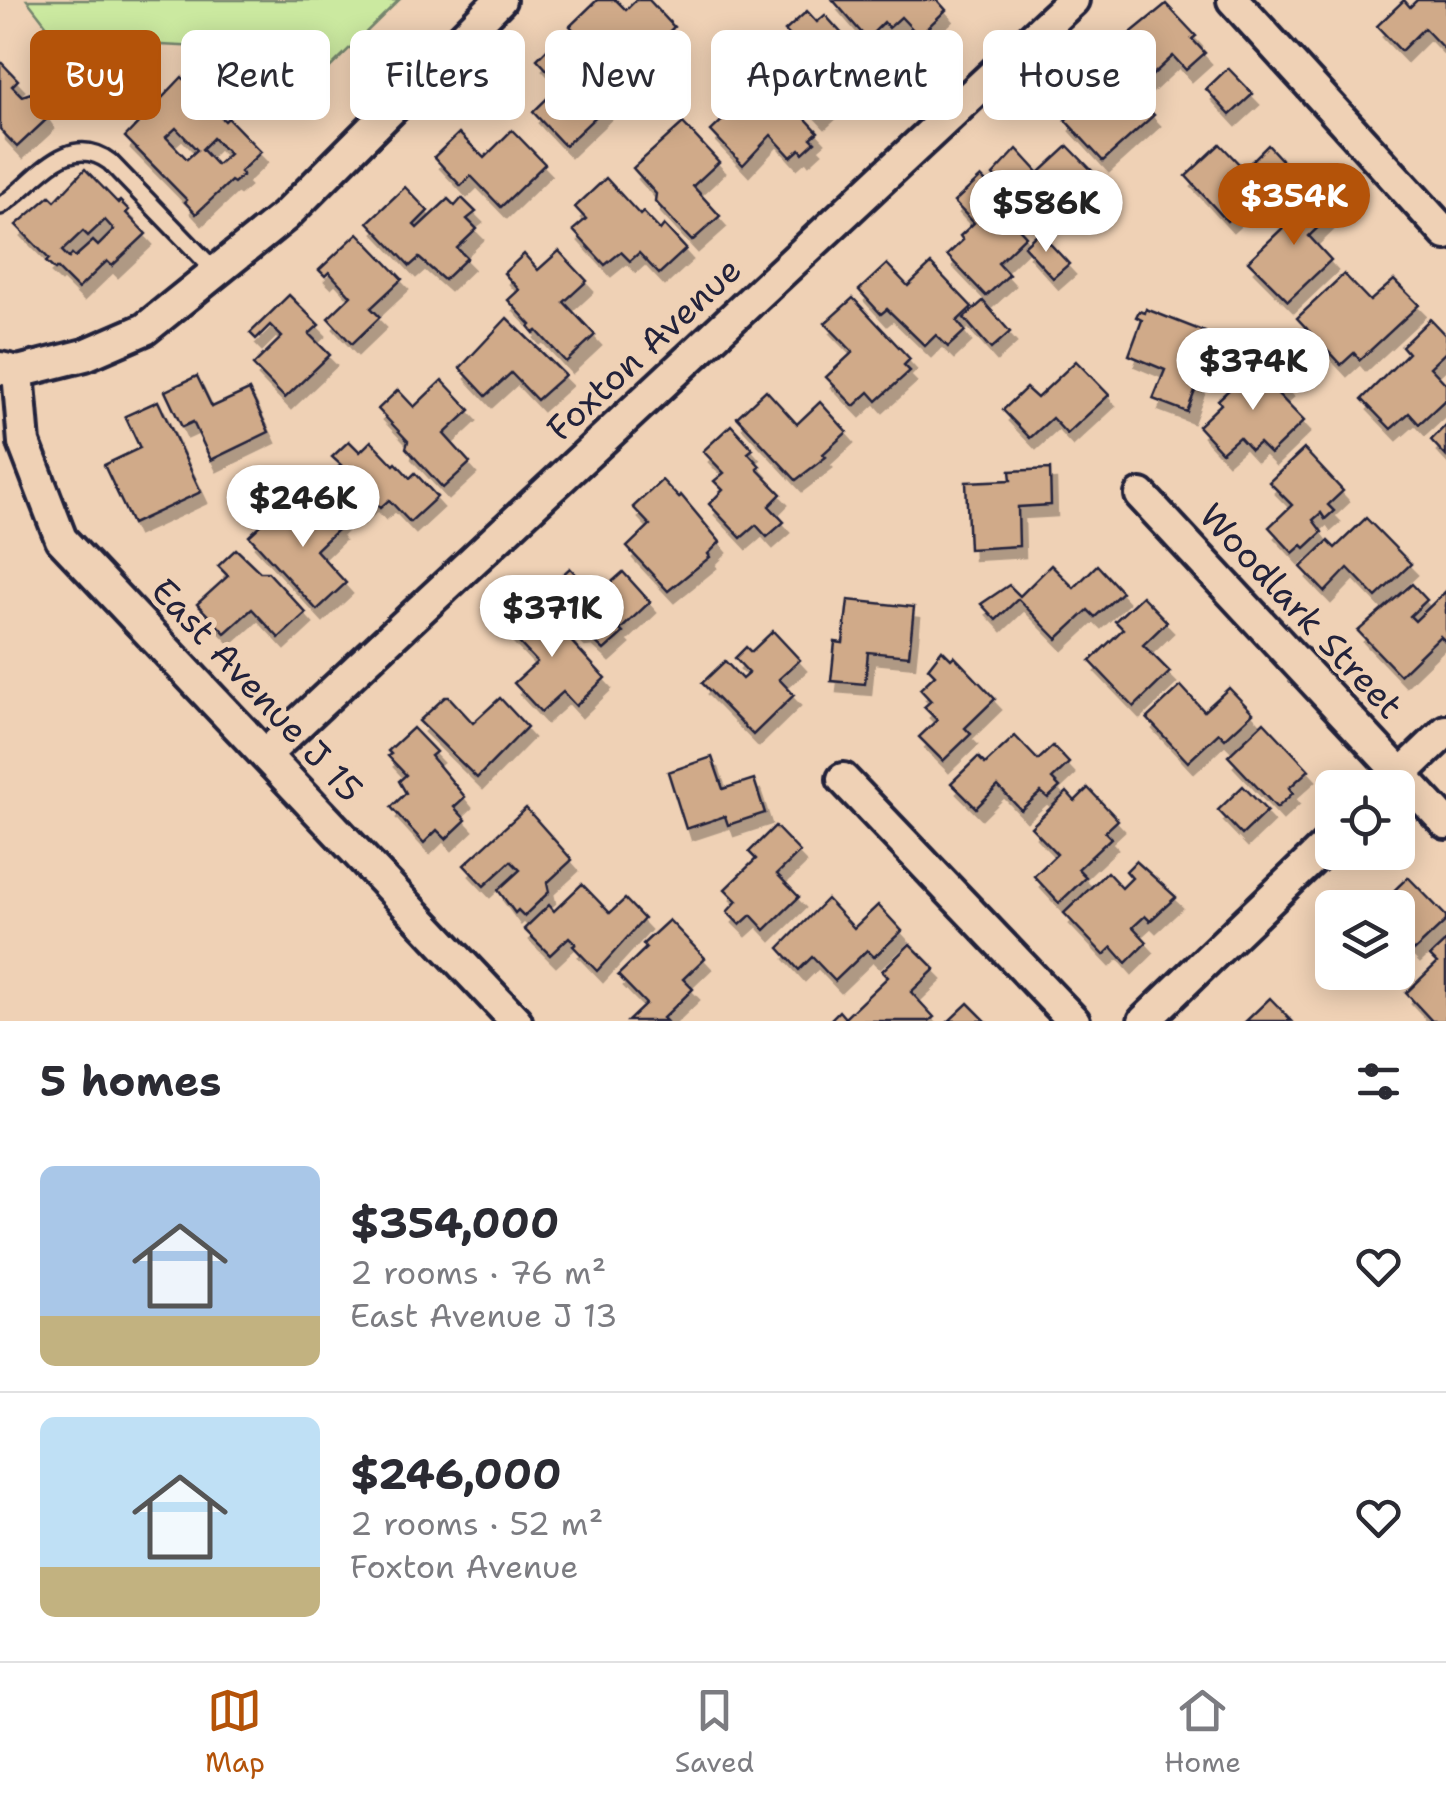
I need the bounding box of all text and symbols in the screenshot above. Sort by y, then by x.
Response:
chip: Buy [30,30,161,120]
chip: Rent [181,30,330,120]
chip: Filters [350,30,525,120]
chip: New [545,30,691,120]
chip: Apartment [711,30,963,120]
chip: House [983,30,1156,120]
pin: $354K [1224,163,1364,248]
pin: $586K [976,170,1116,255]
text: $354K [1240,174,1348,217]
text: $586K [992,181,1100,224]
street label: Foxton Avenue [536,246,751,451]
pin: $374K [1183,328,1323,413]
text: $374K [1198,339,1308,382]
pin: $246K [233,465,373,550]
text: $246K [249,476,357,519]
street label: Woodlark Street [1189,493,1414,729]
street label: East Avenue J 15 [141,567,374,812]
pin: $371K [482,575,622,660]
text: $371K [502,586,602,629]
map controls [1315,770,1415,990]
button: locate [1315,770,1415,870]
button: layers [1315,890,1415,990]
text: 5 homes [40,1053,221,1109]
icon: filters [1351,1054,1406,1109]
text: $354,000 [350,1195,559,1251]
icon: home [120,1206,240,1326]
icon: heart [1351,1239,1406,1294]
text: 2 rooms · 76 m² [350,1251,606,1294]
text: East Avenue J 13 [350,1294,617,1337]
text: $246,000 [350,1446,562,1502]
icon: home [120,1457,240,1577]
icon: heart [1351,1490,1406,1545]
text: 2 rooms · 52 m² [350,1502,603,1545]
text: Foxton Avenue [350,1545,578,1588]
tab: Map [205,1683,265,1781]
tab: Saved [675,1683,754,1781]
tab: Home [1164,1683,1241,1781]

